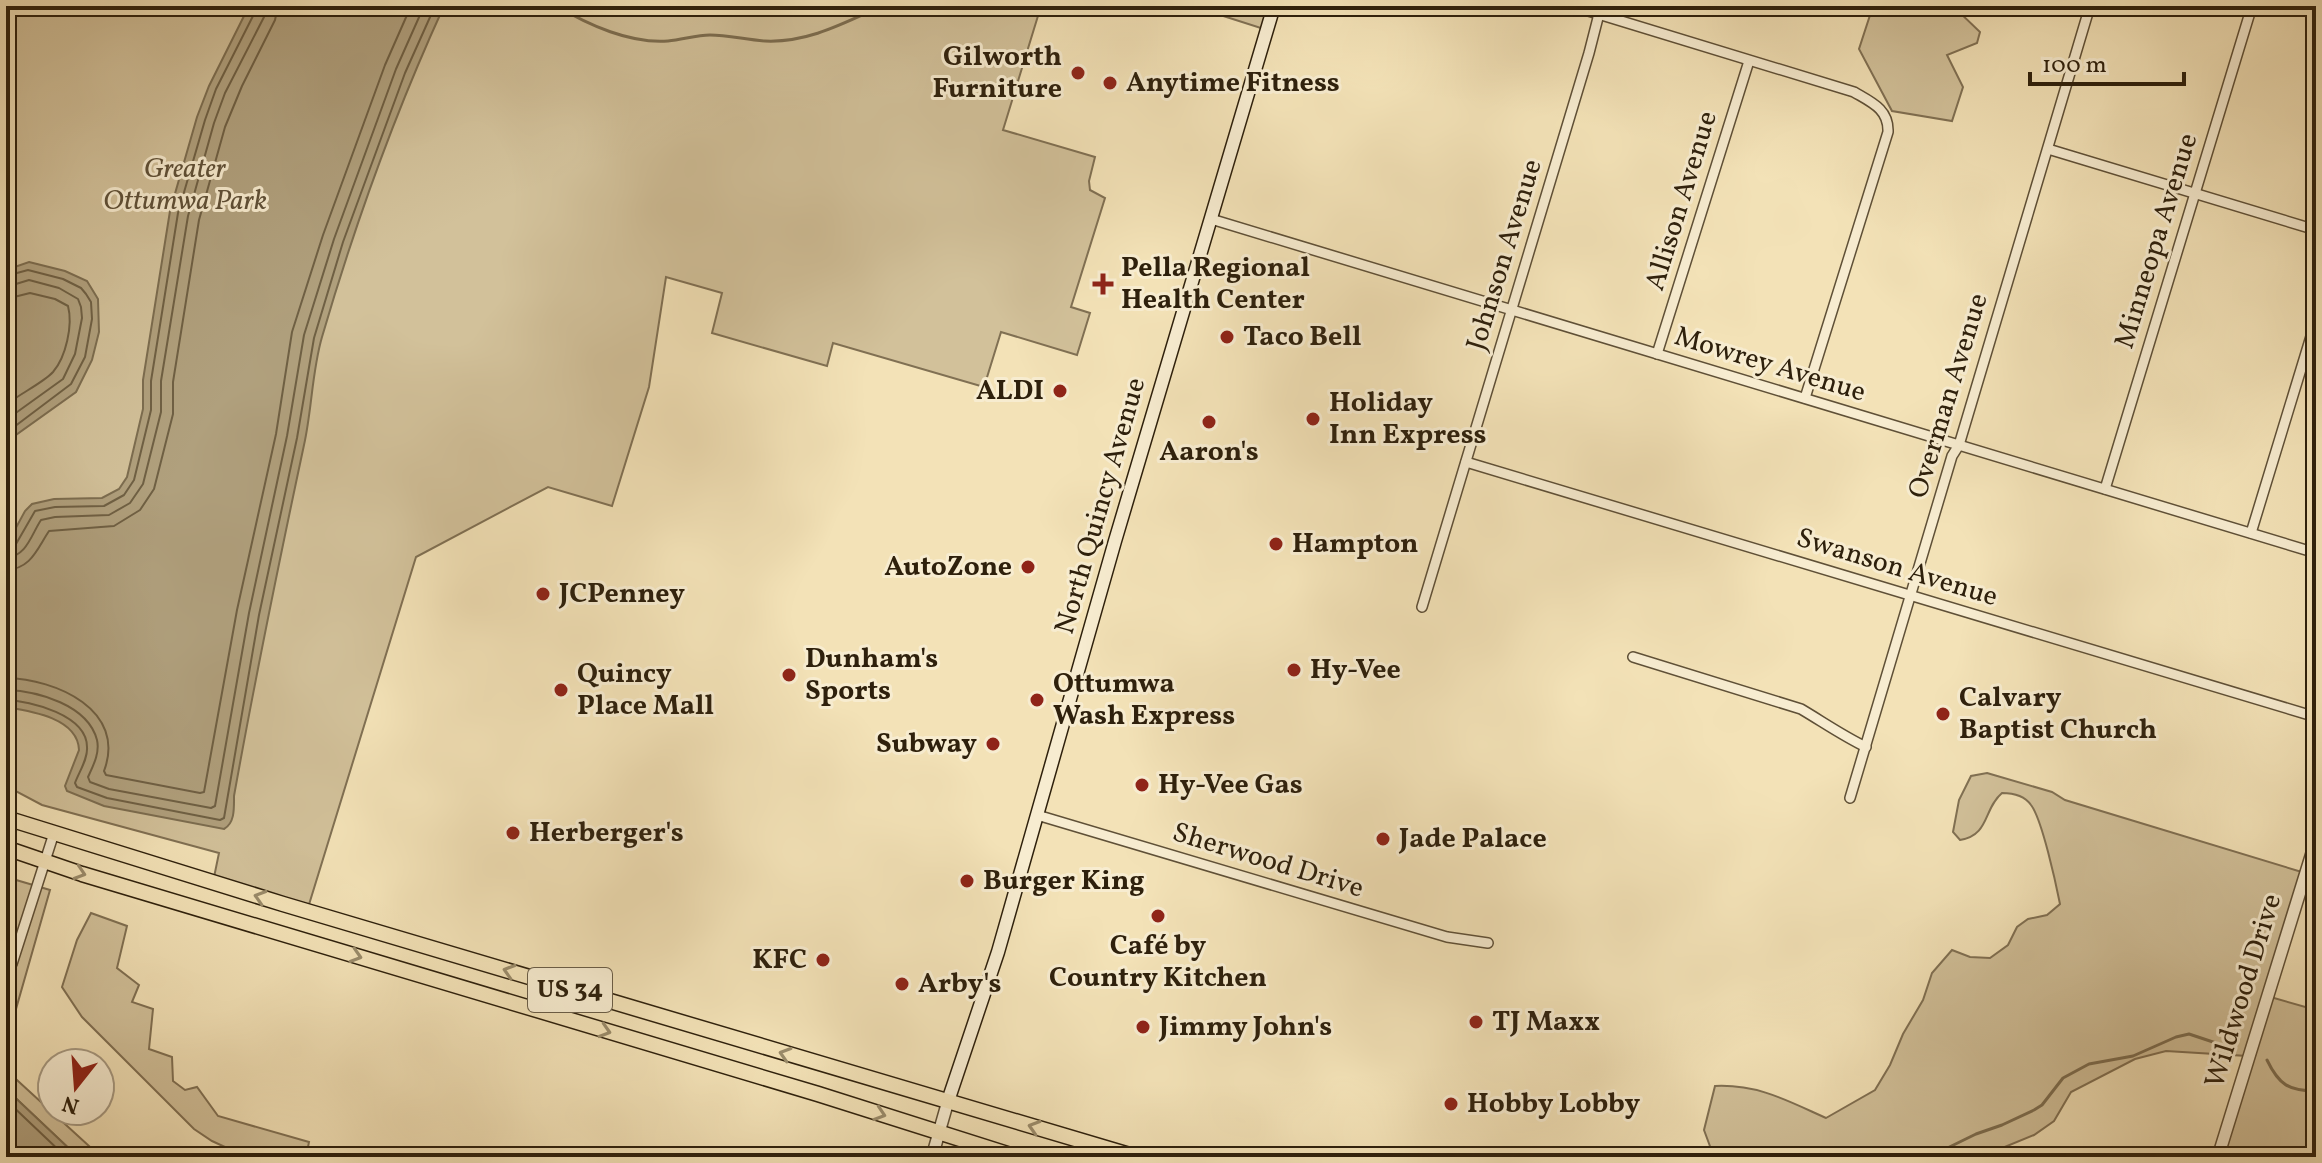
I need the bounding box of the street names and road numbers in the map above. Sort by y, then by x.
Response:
street label: Allison Avenue [1636,107,1728,295]
street label: Minneopa Avenue [2106,129,2208,353]
street label: Johnson Avenue [1457,155,1553,355]
street label: Overman Avenue [1899,289,1999,503]
street label: Mowrey Avenue [1670,317,1870,413]
street label: North Quincy Avenue [1046,373,1156,639]
street label: Swanson Avenue [1792,519,2002,617]
street label: Sherwood Drive [1168,813,1368,909]
street label: Wildwood Drive [2196,889,2292,1093]
road number: US 34 [528,968,612,1012]

